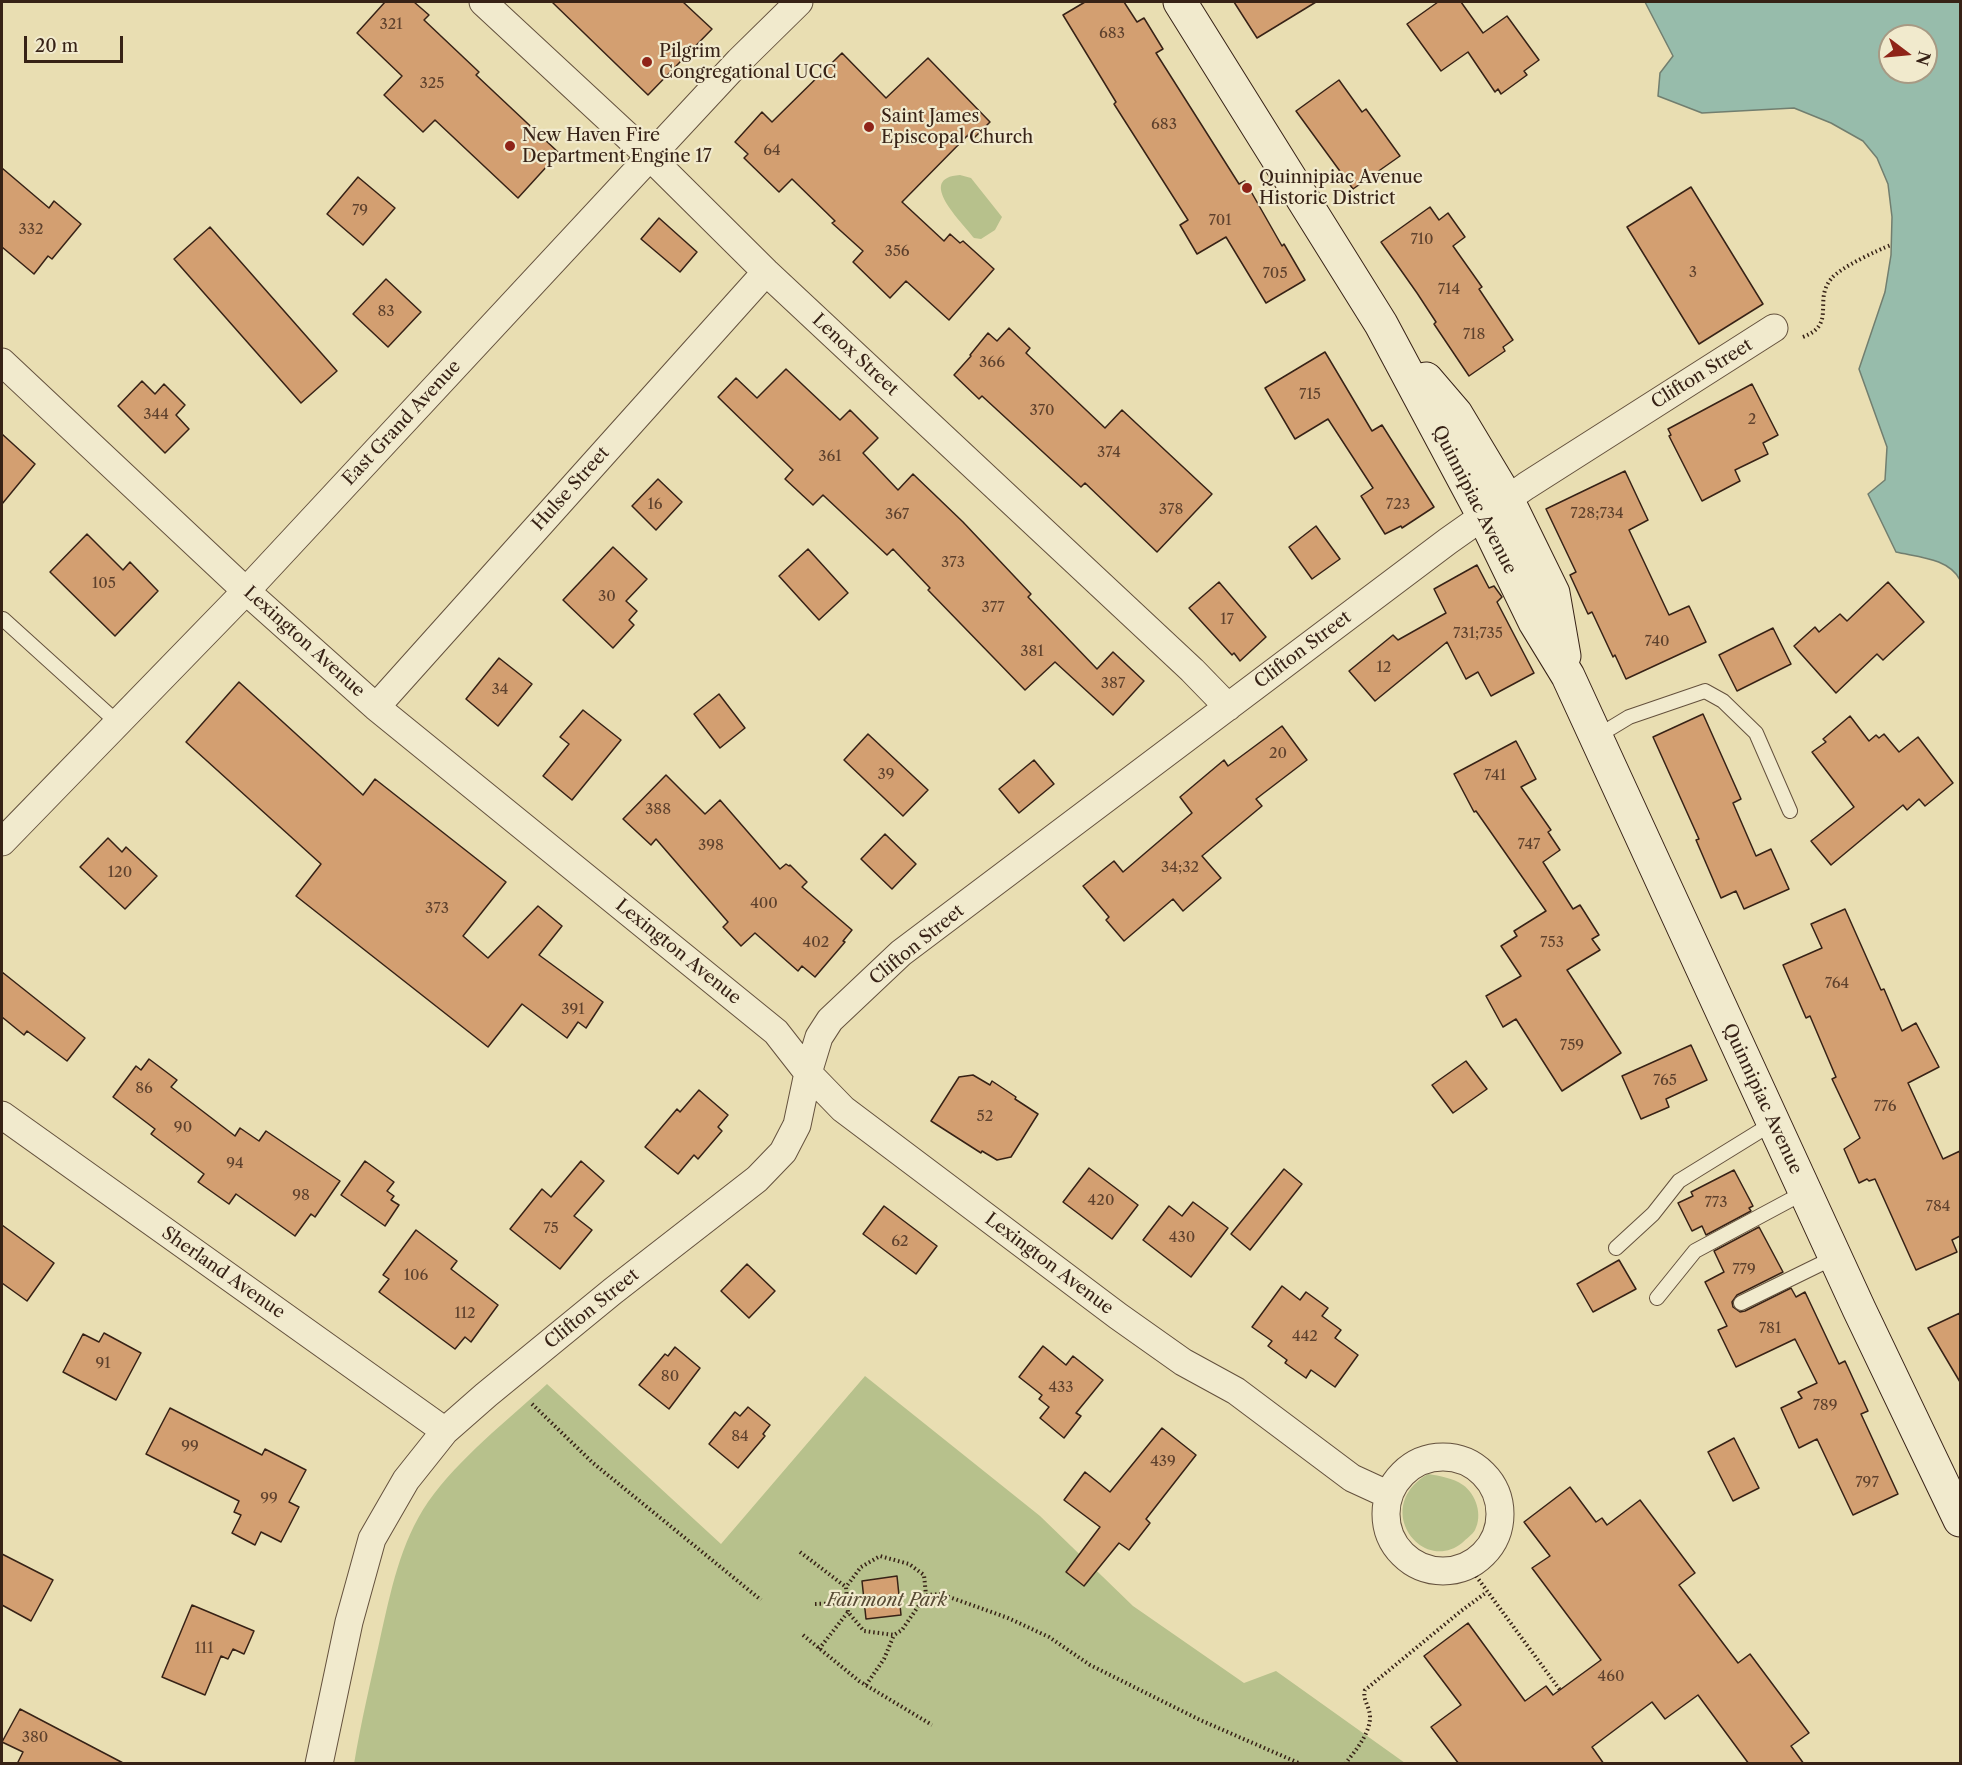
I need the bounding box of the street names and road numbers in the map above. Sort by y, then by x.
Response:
street label: Lenox Street [807,310,903,400]
street label: Clifton Street [1647,334,1757,414]
street label: East Grand Avenue [338,356,466,490]
street label: Quinnipiac Avenue [1427,422,1521,578]
street label: Hulse Street [528,443,614,535]
street label: Lexington Avenue [239,582,369,702]
street label: Clifton Street [1250,607,1356,693]
street label: Lexington Avenue [611,895,745,1009]
street label: Clifton Street [865,900,969,990]
street label: Quinnipiac Avenue [1718,1020,1806,1178]
street label: Lexington Avenue [980,1209,1118,1319]
street label: Sherland Avenue [157,1222,289,1324]
street label: Clifton Street [540,1264,644,1354]

